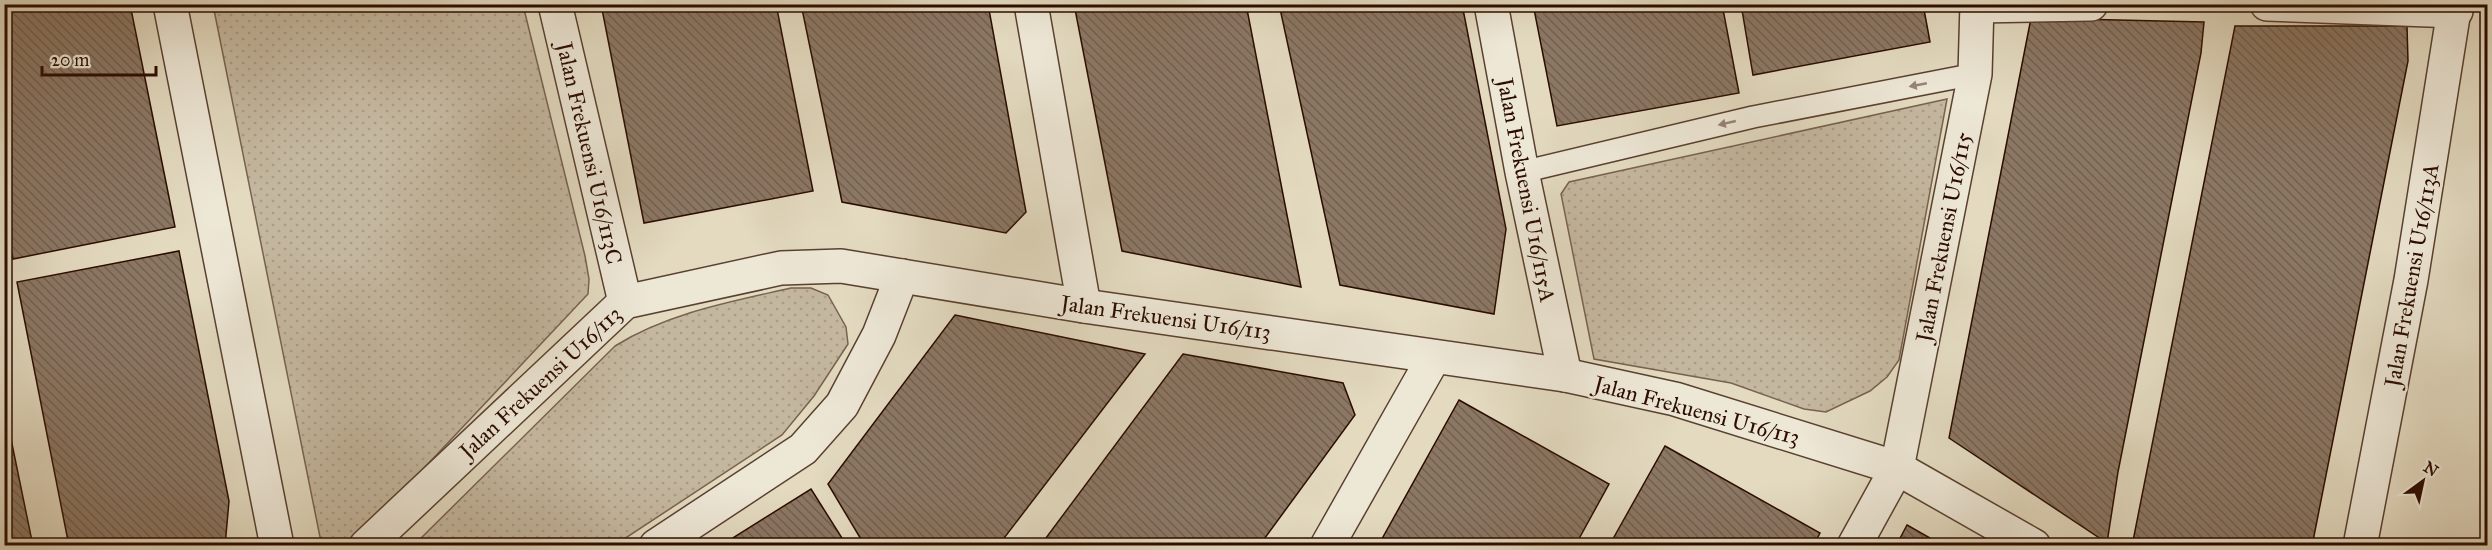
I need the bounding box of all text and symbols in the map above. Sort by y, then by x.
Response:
street label: Jalan Frekuensi U16/113C [550,38,628,267]
scale bar [42,39,156,77]
text: 20 m [51,49,89,71]
street label: Jalan Frekuensi U16/115A [1491,74,1562,305]
one-way arrow [1908,81,1927,90]
one-way arrow [1717,119,1736,129]
street label: Jalan Frekuensi U16/115 [1910,130,1977,346]
street label: Jalan Frekuensi U16/113A [2378,161,2444,391]
street label: Jalan Frekuensi U16/113 [1057,289,1273,346]
street label: Jalan Frekuensi U16/113 [452,300,627,466]
street label: Jalan Frekuensi U16/113 [1589,370,1803,451]
north arrow [2393,451,2453,511]
text: N [2420,457,2442,481]

